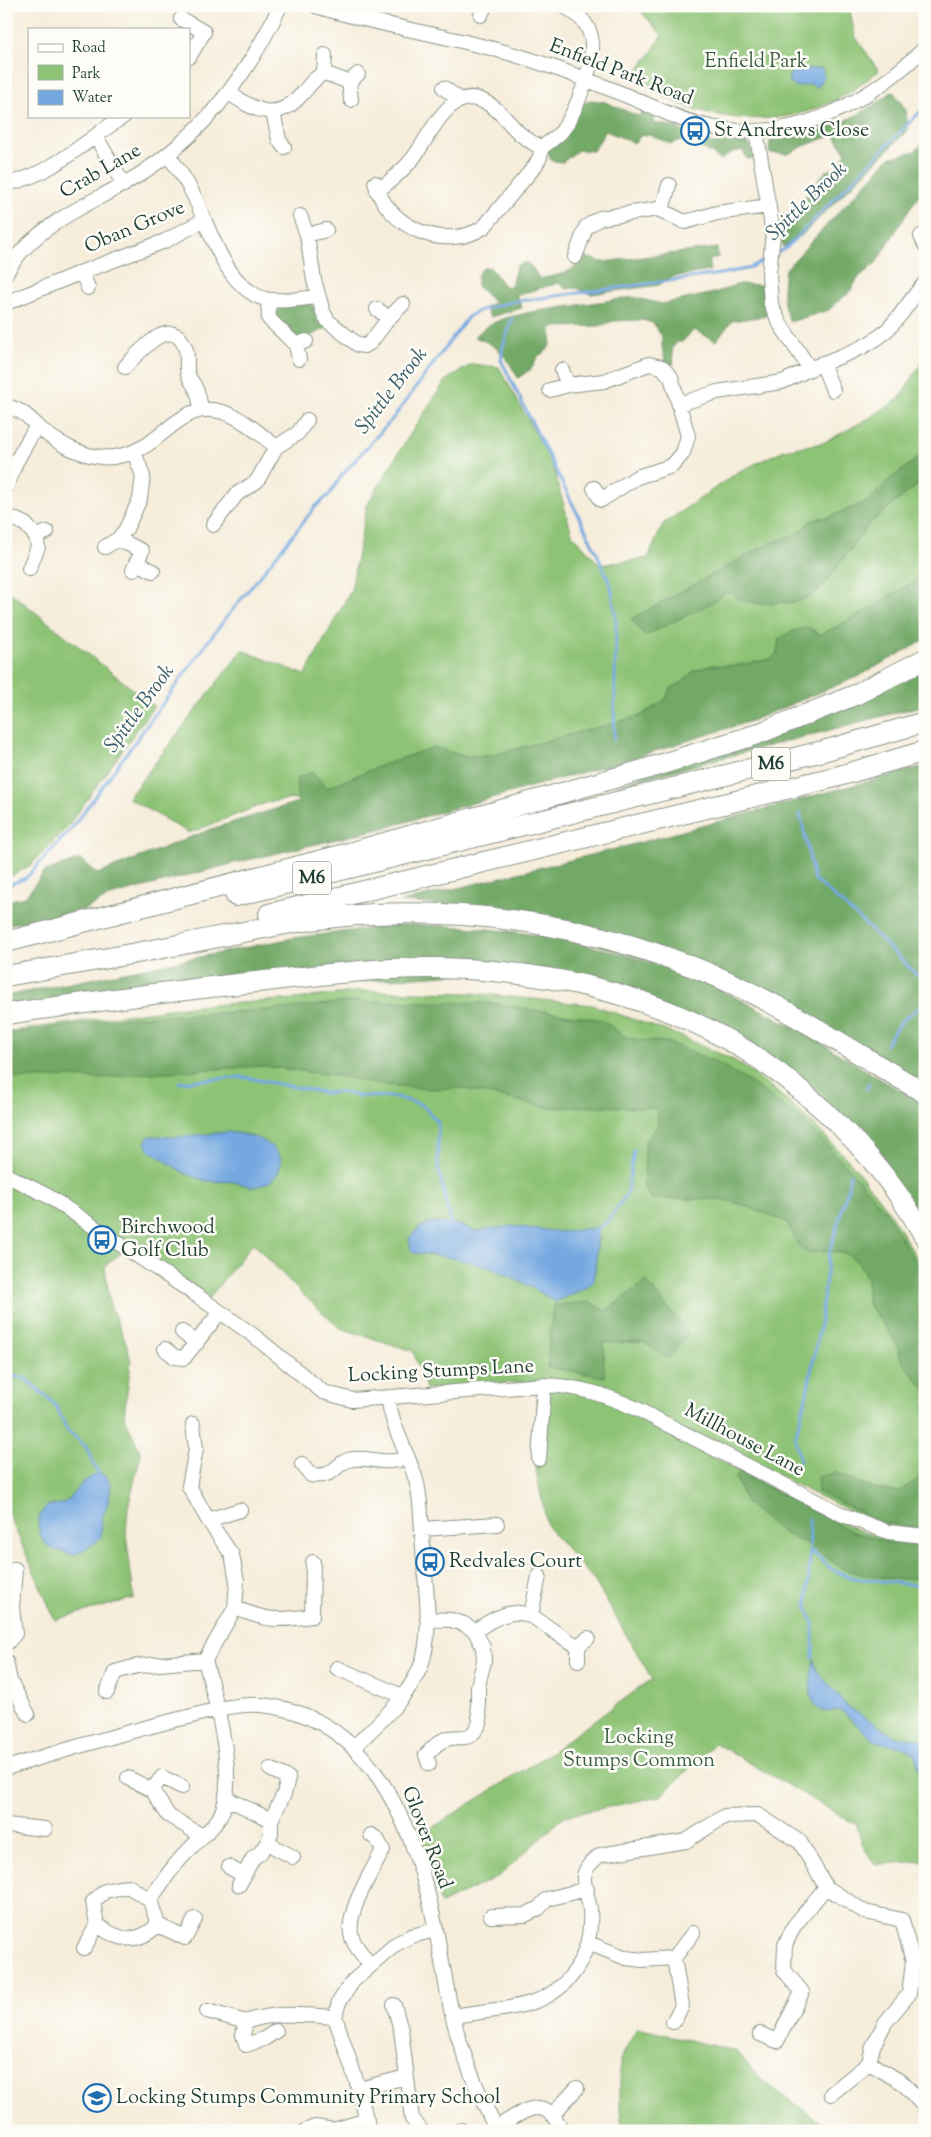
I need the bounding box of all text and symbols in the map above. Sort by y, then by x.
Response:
legend [28,28,190,118]
street label: Enfield Park Road [545,32,697,114]
text: Road [72,38,106,59]
park label: Enfield Park [704,48,808,77]
text: Park [72,64,101,85]
text: Water [72,88,113,109]
bus stop icon: St Andrews Close [680,116,710,146]
place label: St Andrews Close [714,117,869,146]
street label: Crab Lane [55,137,147,207]
water label: Spittle Brook [760,155,855,249]
street label: Oban Grove [80,194,190,262]
water label: Spittle Brook [348,341,436,441]
water label: Spittle Brook [98,658,183,759]
road number: M6 [752,748,790,781]
road number: M6 [293,861,331,894]
place label: Birchwood Golf Club [121,1214,215,1266]
bus stop icon: Birchwood Golf Club [87,1225,117,1255]
street label: Locking Stumps Lane [347,1353,535,1391]
street label: Millhouse Lane [679,1397,809,1485]
bus stop icon: Redvales Court [415,1547,445,1577]
place label: Redvales Court [449,1548,582,1577]
park label: Locking Stumps Common [563,1724,715,1776]
street label: Glover Road [393,1782,459,1894]
school or university icon: Locking Stumps Community Primary School [82,2083,112,2113]
place label: Locking Stumps Community Primary School [116,2084,501,2113]

